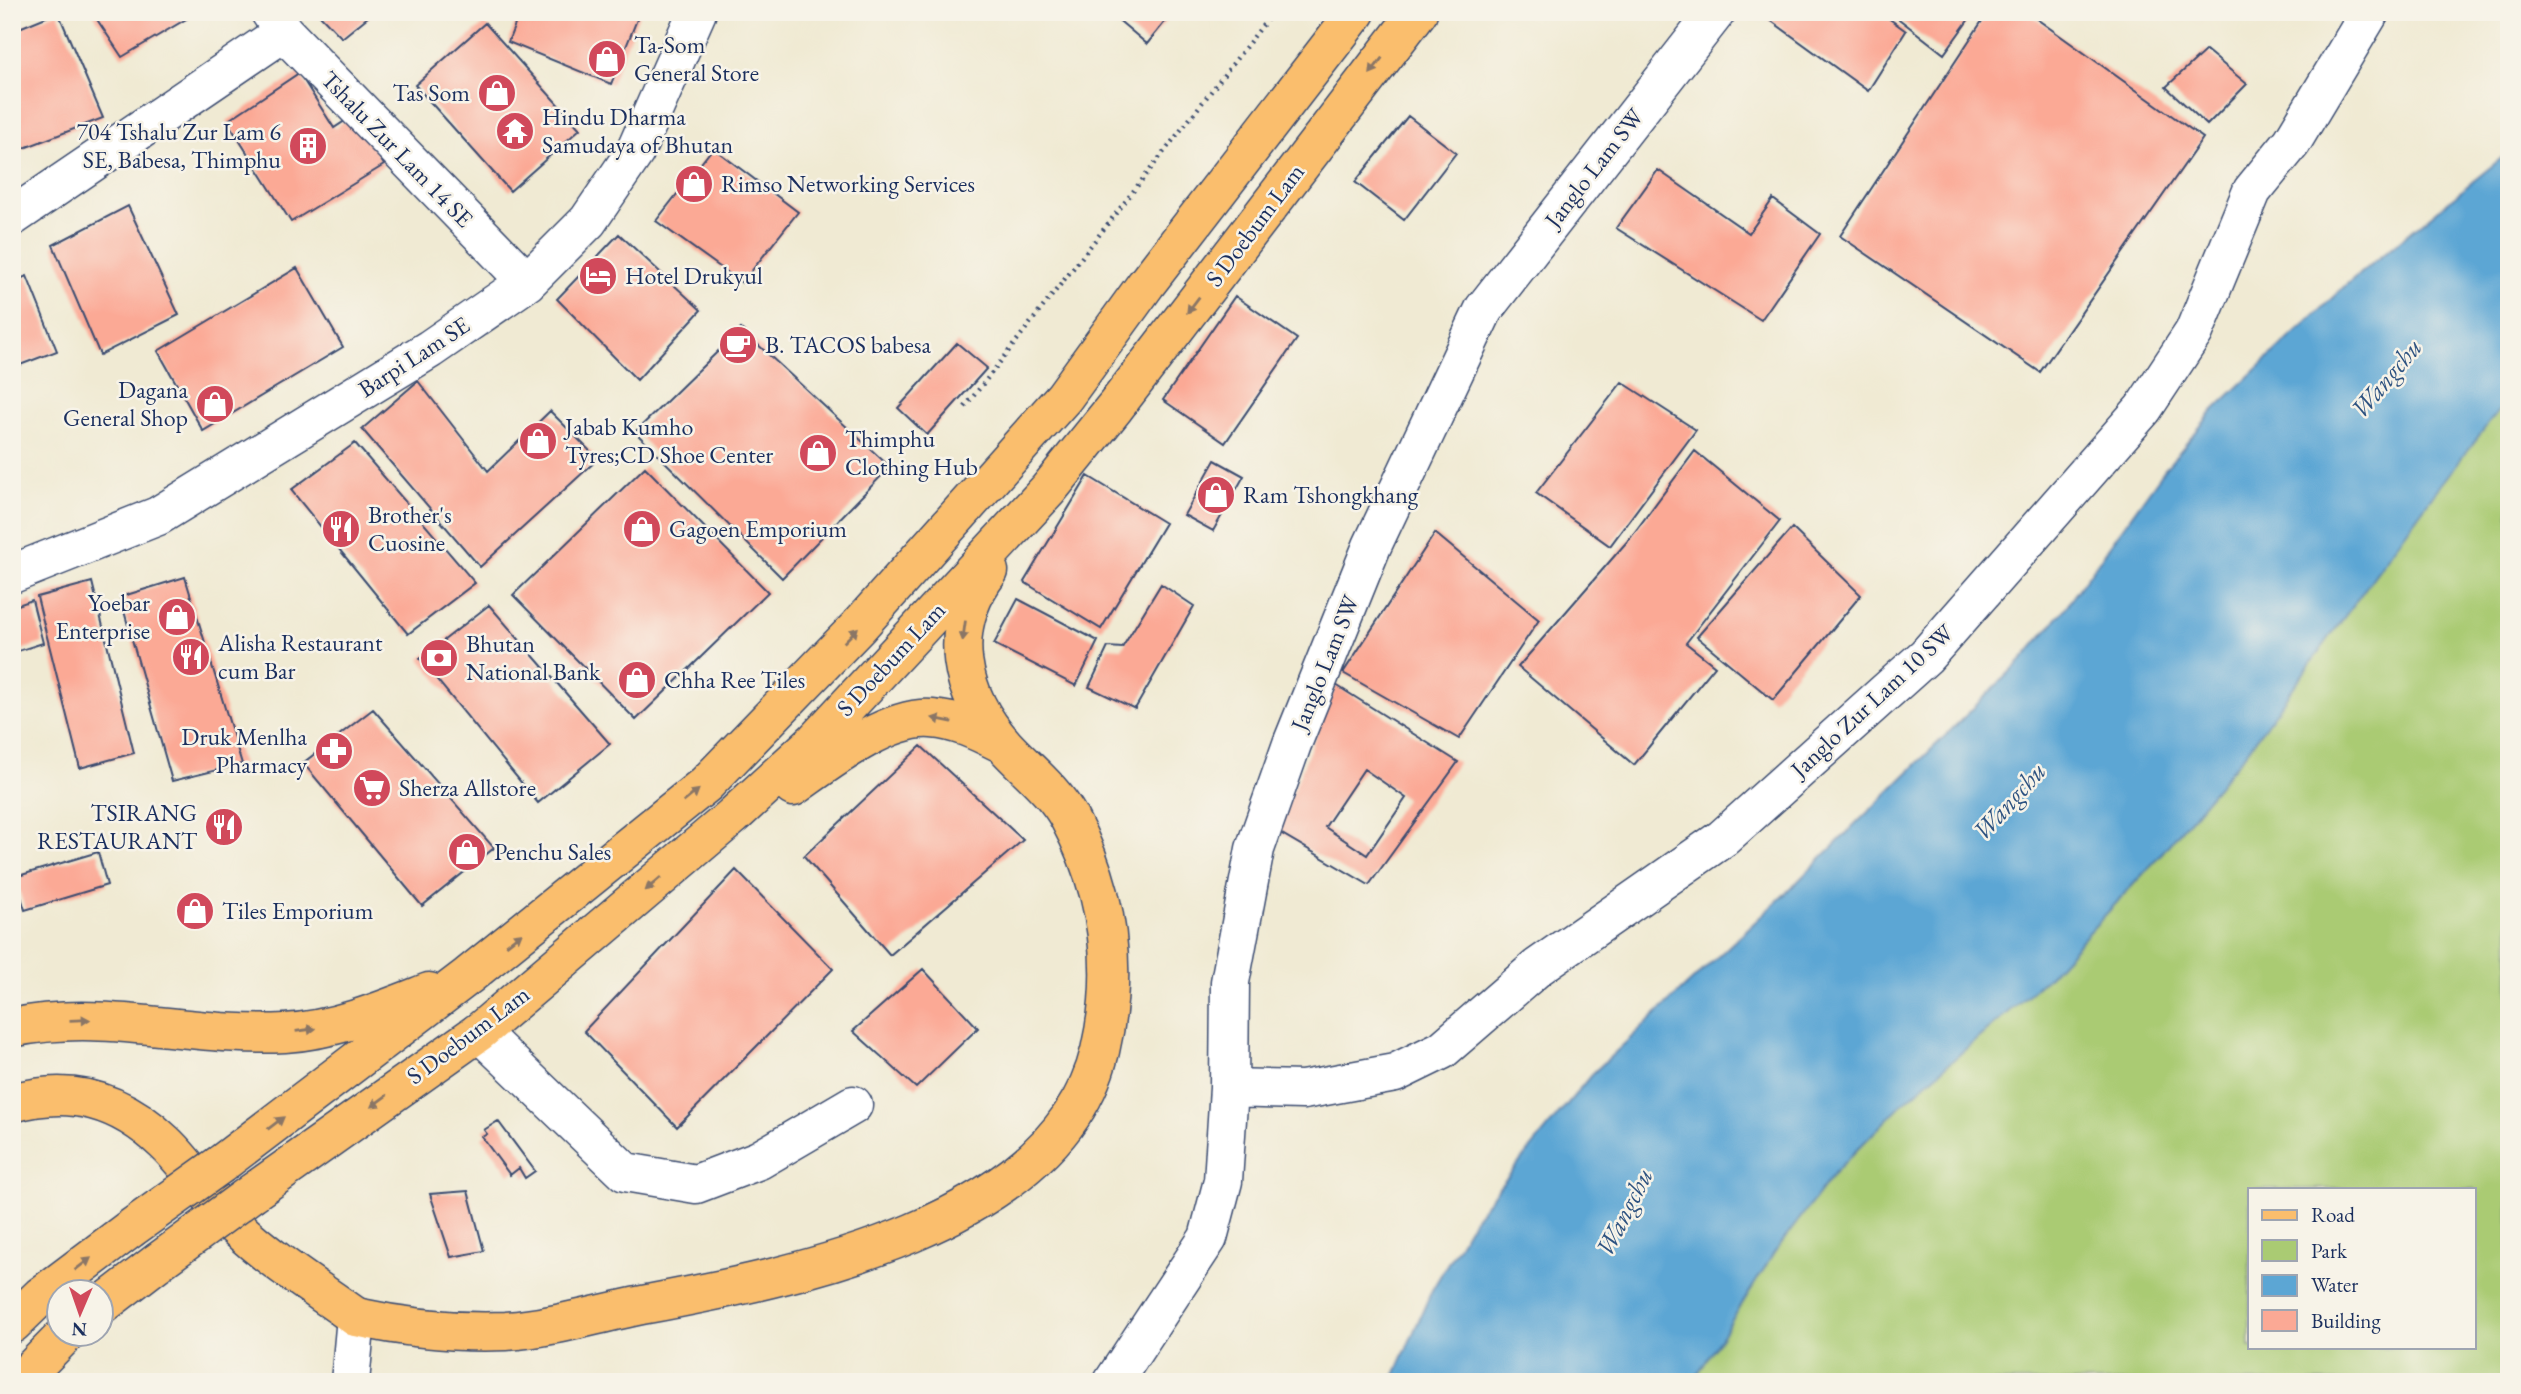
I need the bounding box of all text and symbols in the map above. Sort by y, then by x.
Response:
place label: Ta-Som General Store [634,29,759,88]
shop icon: Ta-Som General Store [586,38,628,80]
one-way arrow [1369,57,1384,75]
street label: Tshalu Zur Lam 14 SE [315,64,480,234]
shop icon: Tas Som [476,72,518,114]
place label: Tas Som [393,77,470,108]
place label: Hindu Dharma Samudaya of Bhutan [542,101,734,160]
street label: Janglo Lam SW [1536,101,1651,235]
temple icon: Hindu Dharma Samudaya of Bhutan [494,110,536,152]
place label: 704 Tshalu Zur Lam 6 SE, Babesa, Thimphu [77,116,281,175]
building icon: 704 Tshalu Zur Lam 6 SE, Babesa, Thimphu [287,125,329,167]
street label: S Doebum Lam [1198,157,1311,292]
shop icon: Rimso Networking Services [673,163,715,205]
place label: Rimso Networking Services [721,168,975,199]
hotel icon: Hotel Drukyul [577,255,619,297]
place label: Hotel Drukyul [625,260,763,291]
one-way arrow [1186,296,1201,314]
street label: Barpi Lam SE [352,309,475,404]
cafe icon: B. TACOS babesa [717,324,759,366]
place label: B. TACOS babesa [765,329,932,360]
water label: Wangchu [2343,331,2429,425]
place label: Dagana General Shop [63,374,188,433]
shop icon: Dagana General Shop [194,383,236,425]
place label: Jabab Kumho Tyres;CD Shoe Center [563,411,773,470]
shop icon: Jabab Kumho Tyres;CD Shoe Center [517,420,559,462]
place label: Thimphu Clothing Hub [845,423,978,482]
shop icon: Thimphu Clothing Hub [797,432,839,474]
shop icon: Ram Tshongkhang [1195,474,1237,516]
place label: Ram Tshongkhang [1243,479,1419,510]
place label: Brother's Cuosine [368,499,452,558]
restaurant icon: Brother's Cuosine [320,508,362,550]
shop icon: Gagoen Emporium [621,508,663,550]
place label: Gagoen Emporium [669,513,847,544]
place label: Yoebar Enterprise [55,587,150,646]
street label: Janglo Lam SW [1283,590,1366,737]
street label: S Doebum Lam [829,594,952,723]
shop icon: Yoebar Enterprise [156,596,198,638]
street label: Janglo Zur Lam 10 SW [1782,617,1960,785]
one-way arrow [958,620,969,642]
one-way arrow [842,626,859,643]
place label: Alisha Restaurant cum Bar [217,627,383,686]
place label: Bhutan National Bank [466,628,601,687]
restaurant icon: Alisha Restaurant cum Bar [170,636,212,678]
bank icon: Bhutan National Bank [418,637,460,679]
shop icon: Chha Ree Tiles [616,659,658,701]
place label: Chha Ree Tiles [664,664,805,695]
one-way arrow [930,715,952,726]
place label: Druk Menlha Pharmacy [181,721,307,780]
pharmacy icon: Druk Menlha Pharmacy [313,730,355,772]
water label: Wangchu [1965,755,2053,847]
supermarket icon: Sherza Allstore [351,767,393,809]
place label: Sherza Allstore [399,772,536,803]
one-way arrow [682,789,699,804]
place label: TSIRANG RESTAURANT [37,797,198,856]
restaurant icon: TSIRANG RESTAURANT [203,806,245,848]
shop icon: Penchu Sales [446,831,488,873]
place label: Penchu Sales [494,836,611,867]
one-way arrow [645,876,662,891]
shop icon: Tiles Emporium [174,890,216,932]
place label: Tiles Emporium [222,895,374,926]
one-way arrow [505,932,523,947]
street label: S Doebum Lam [400,978,536,1091]
one-way arrow [69,1014,91,1025]
one-way arrow [296,1024,318,1035]
one-way arrow [370,1094,388,1108]
one-way arrow [267,1117,285,1131]
water label: Wangchu [1587,1162,1661,1262]
legend [2248,1188,2476,1348]
text: Road [2311,1201,2355,1228]
text: Park [2311,1237,2348,1264]
one-way arrow [74,1258,92,1272]
text: Water [2311,1271,2358,1298]
north arrow [46,1278,116,1348]
text: Building [2311,1307,2381,1334]
text: N [71,1317,88,1342]

